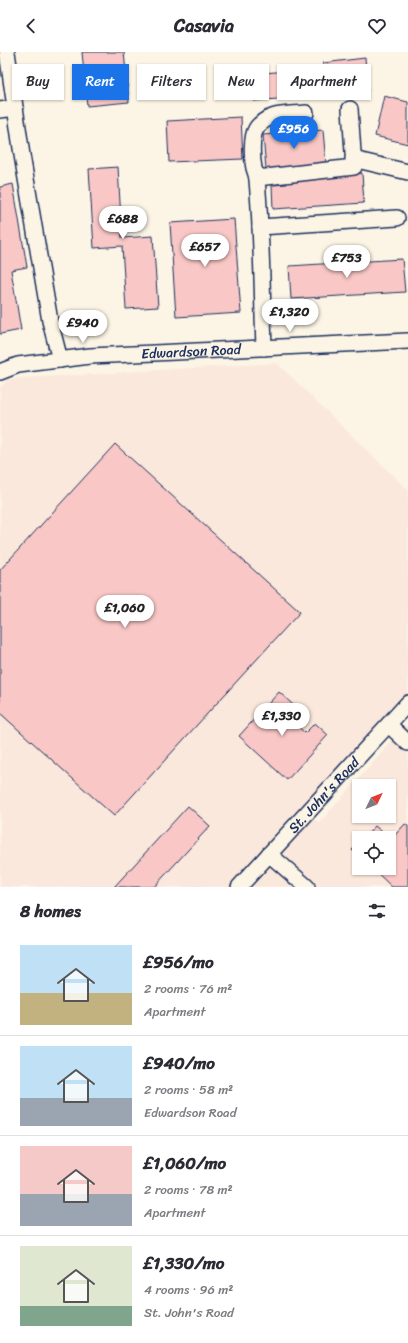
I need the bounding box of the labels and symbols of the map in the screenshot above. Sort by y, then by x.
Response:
pin: £956 [270,116,318,150]
pin: £688 [99,206,147,240]
pin: £657 [181,234,229,268]
pin: £753 [323,245,371,279]
pin: £1,320 [257,299,323,333]
pin: £940 [59,310,107,344]
street label: Edwardson Road [141,336,243,366]
pin: £1,060 [92,595,158,629]
pin: £1,330 [249,703,315,737]
street label: St. John's Road [282,750,367,839]
north arrow [352,779,396,823]

